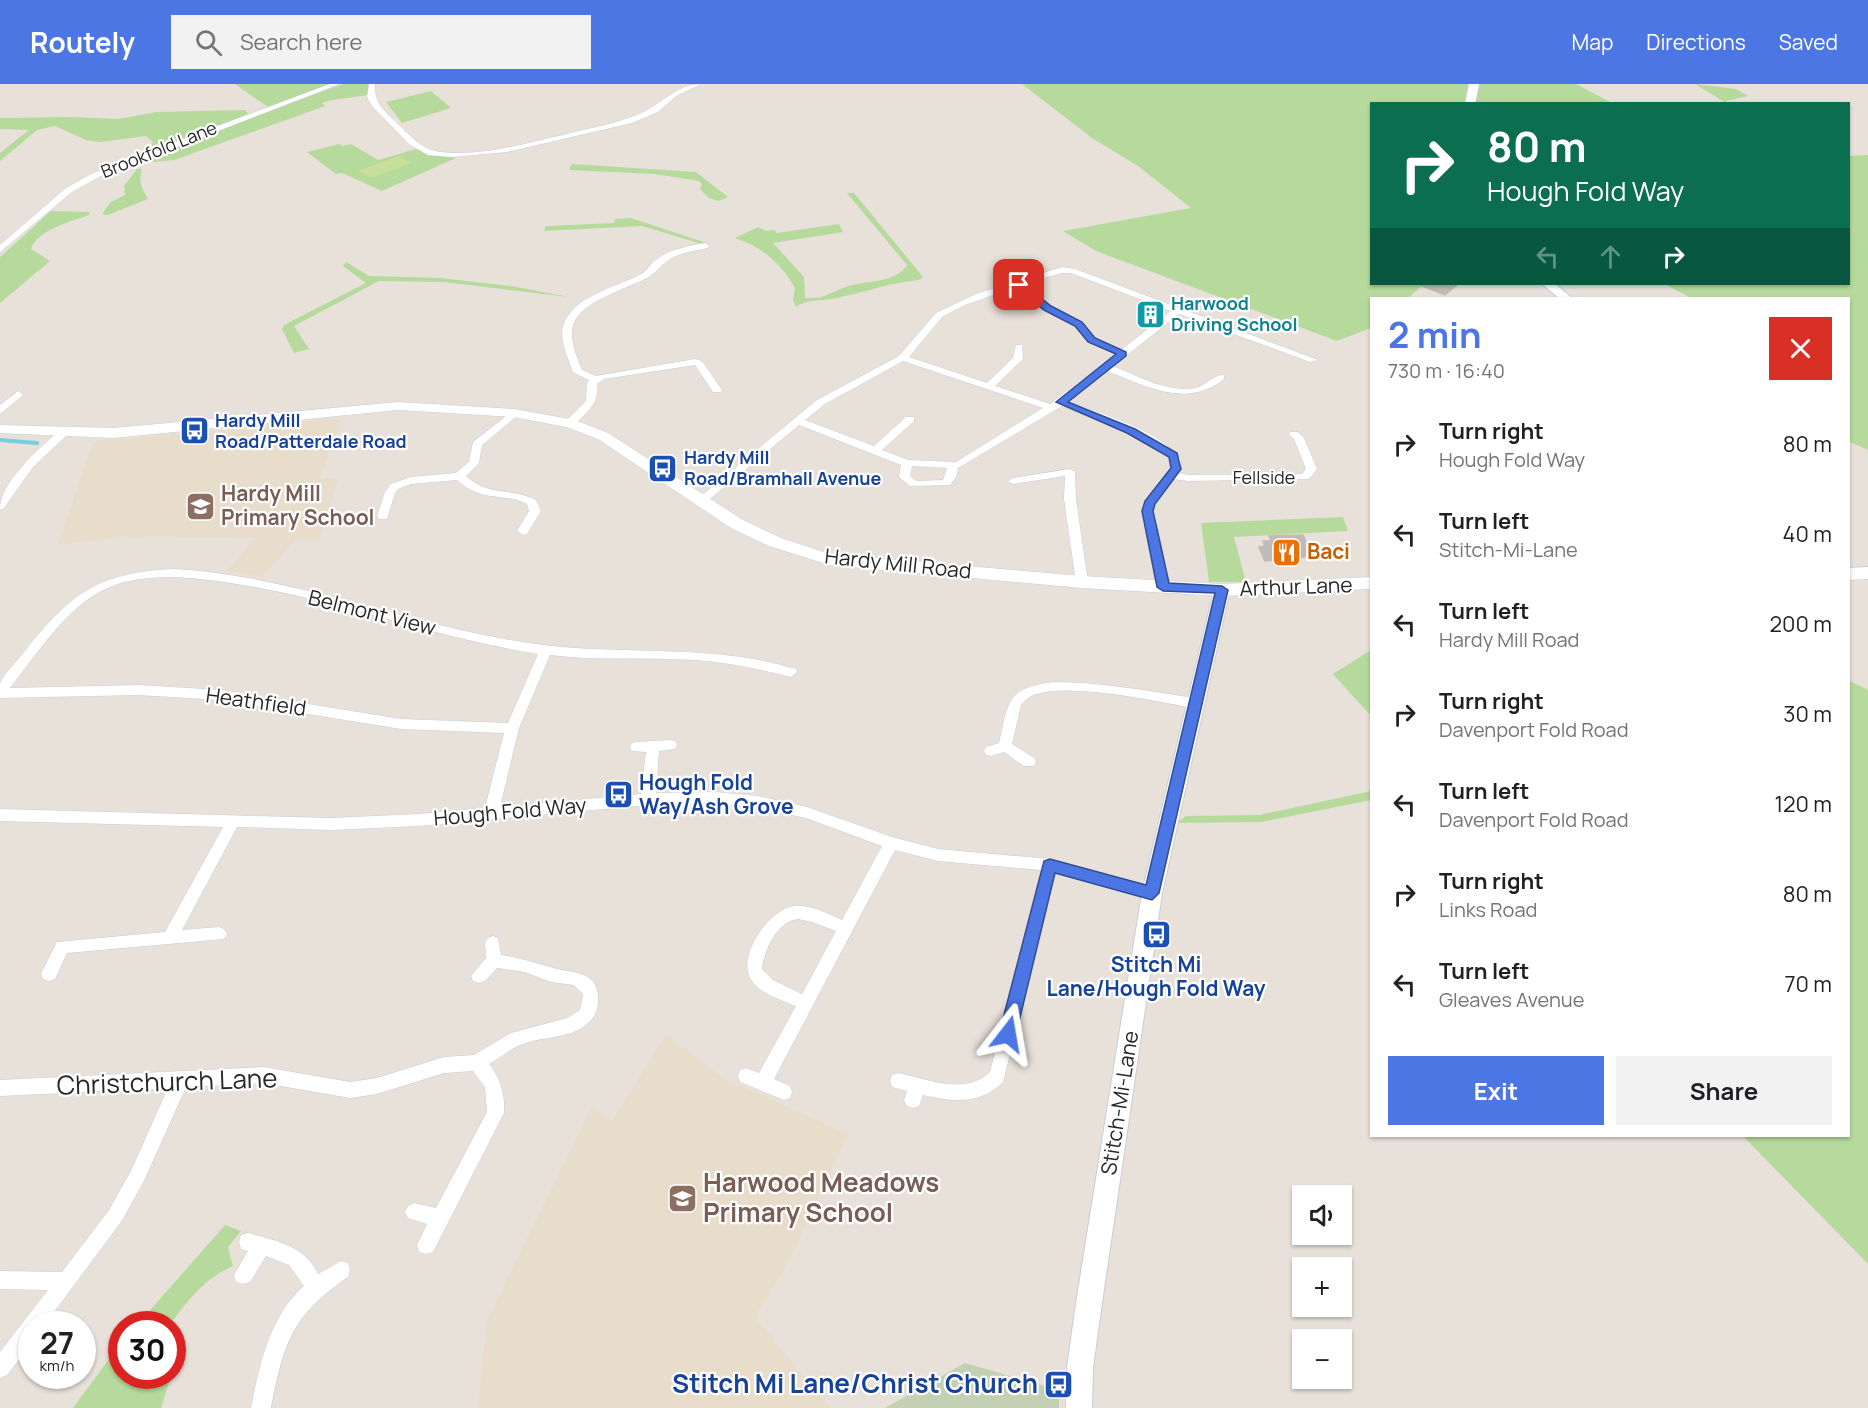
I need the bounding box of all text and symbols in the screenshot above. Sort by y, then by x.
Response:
search box [171,15,591,69]
text: Routely [30,23,135,61]
icon: search [192,26,225,59]
text: Search here [240,27,362,57]
text: Map [1572,28,1613,56]
text: Directions [1646,28,1746,56]
text: Saved [1779,28,1838,56]
street label: Brookfold Lane [97,115,220,183]
text: 80 m [1487,117,1587,175]
icon: right [1388,126,1466,204]
text: Hough Fold Way [1487,172,1684,209]
icon: left [1531,240,1564,273]
icon: ahead [1594,240,1627,273]
icon: right [1657,240,1690,273]
pin [993,259,1044,310]
icon: arrive [1002,268,1035,301]
place label: Harwood Driving School [1171,291,1298,336]
building icon: Harwood Driving School [1134,298,1166,330]
text: 2 min [1388,310,1482,359]
button: close [1769,317,1832,380]
text: 730 m · 16:40 [1388,357,1505,384]
place label: Hardy Mill Road/Patterdale Road [215,408,407,453]
bus stop icon: Hardy Mill Road/Patterdale Road [178,415,210,447]
text: Turn right [1439,416,1544,446]
icon: right [1388,428,1421,461]
text: 80 m [1783,429,1832,459]
place label: Hardy Mill Road/Bramhall Avenue [684,445,881,490]
text: Hough Fold Way [1439,446,1585,473]
bus stop icon: Hardy Mill Road/Bramhall Avenue [647,452,679,484]
street label: Fellside [1233,465,1295,489]
place label: Hardy Mill Primary School [221,479,375,531]
school or university icon: Hardy Mill Primary School [184,490,216,522]
text: Turn left [1439,506,1529,536]
icon: left [1388,518,1421,551]
text: 40 m [1783,519,1832,549]
restaurant icon: Baci [1270,536,1302,568]
text: Stitch-Mi-Lane [1439,536,1578,563]
place label: Baci [1307,537,1350,565]
street label: Hardy Mill Road [823,541,973,585]
street label: Arthur Lane [1239,570,1353,602]
street label: Belmont View [306,583,439,641]
text: Turn left [1439,596,1529,626]
icon: left [1388,608,1421,641]
text: 200 m [1770,609,1832,639]
text: Hardy Mill Road [1439,626,1579,653]
street label: Heathfield [204,680,308,722]
text: Turn right [1439,686,1544,716]
icon: right [1388,698,1421,731]
text: 30 m [1783,699,1832,729]
text: Davenport Fold Road [1439,716,1629,743]
place label: Hough Fold Way/Ash Grove [639,768,794,820]
text: Turn left [1439,776,1529,806]
bus stop icon: Hough Fold Way/Ash Grove [602,779,634,811]
icon: left [1388,788,1421,821]
text: 120 m [1774,789,1832,819]
street label: Hough Fold Way [432,790,588,832]
text: Davenport Fold Road [1439,806,1629,833]
text: Turn right [1439,866,1544,896]
icon: right [1388,878,1421,911]
text: 80 m [1783,879,1832,909]
text: Links Road [1439,896,1537,923]
bus stop icon: Stitch Mi Lane/Hough Fold Way [1140,918,1172,950]
place label: Stitch Mi Lane/Hough Fold Way [1047,950,1266,1002]
text: Turn left [1439,956,1529,986]
icon: left [1388,968,1421,1001]
text: 70 m [1784,969,1832,999]
text: Gleaves Avenue [1439,986,1584,1013]
position arrow [976,1002,1040,1066]
street label: Stitch-Mi-Lane [1094,1029,1144,1177]
button: Exit [1388,1056,1604,1125]
button: Share [1616,1056,1832,1125]
street label: Christchurch Lane [56,1059,278,1103]
place label: Harwood Meadows Primary School [703,1164,939,1230]
school or university icon: Harwood Meadows Primary School [666,1182,698,1214]
map controls [1292,1185,1352,1389]
button: sound [1292,1185,1352,1245]
button: + [1292,1257,1352,1317]
speed limit sign: 30 [108,1311,186,1389]
text: 27 [40,1322,74,1363]
button: − [1292,1329,1352,1389]
text: km/h [40,1355,74,1376]
place label: Stitch Mi Lane/Christ Church [672,1365,1038,1401]
bus stop icon: Stitch Mi Lane/Christ Church [1043,1368,1075,1400]

